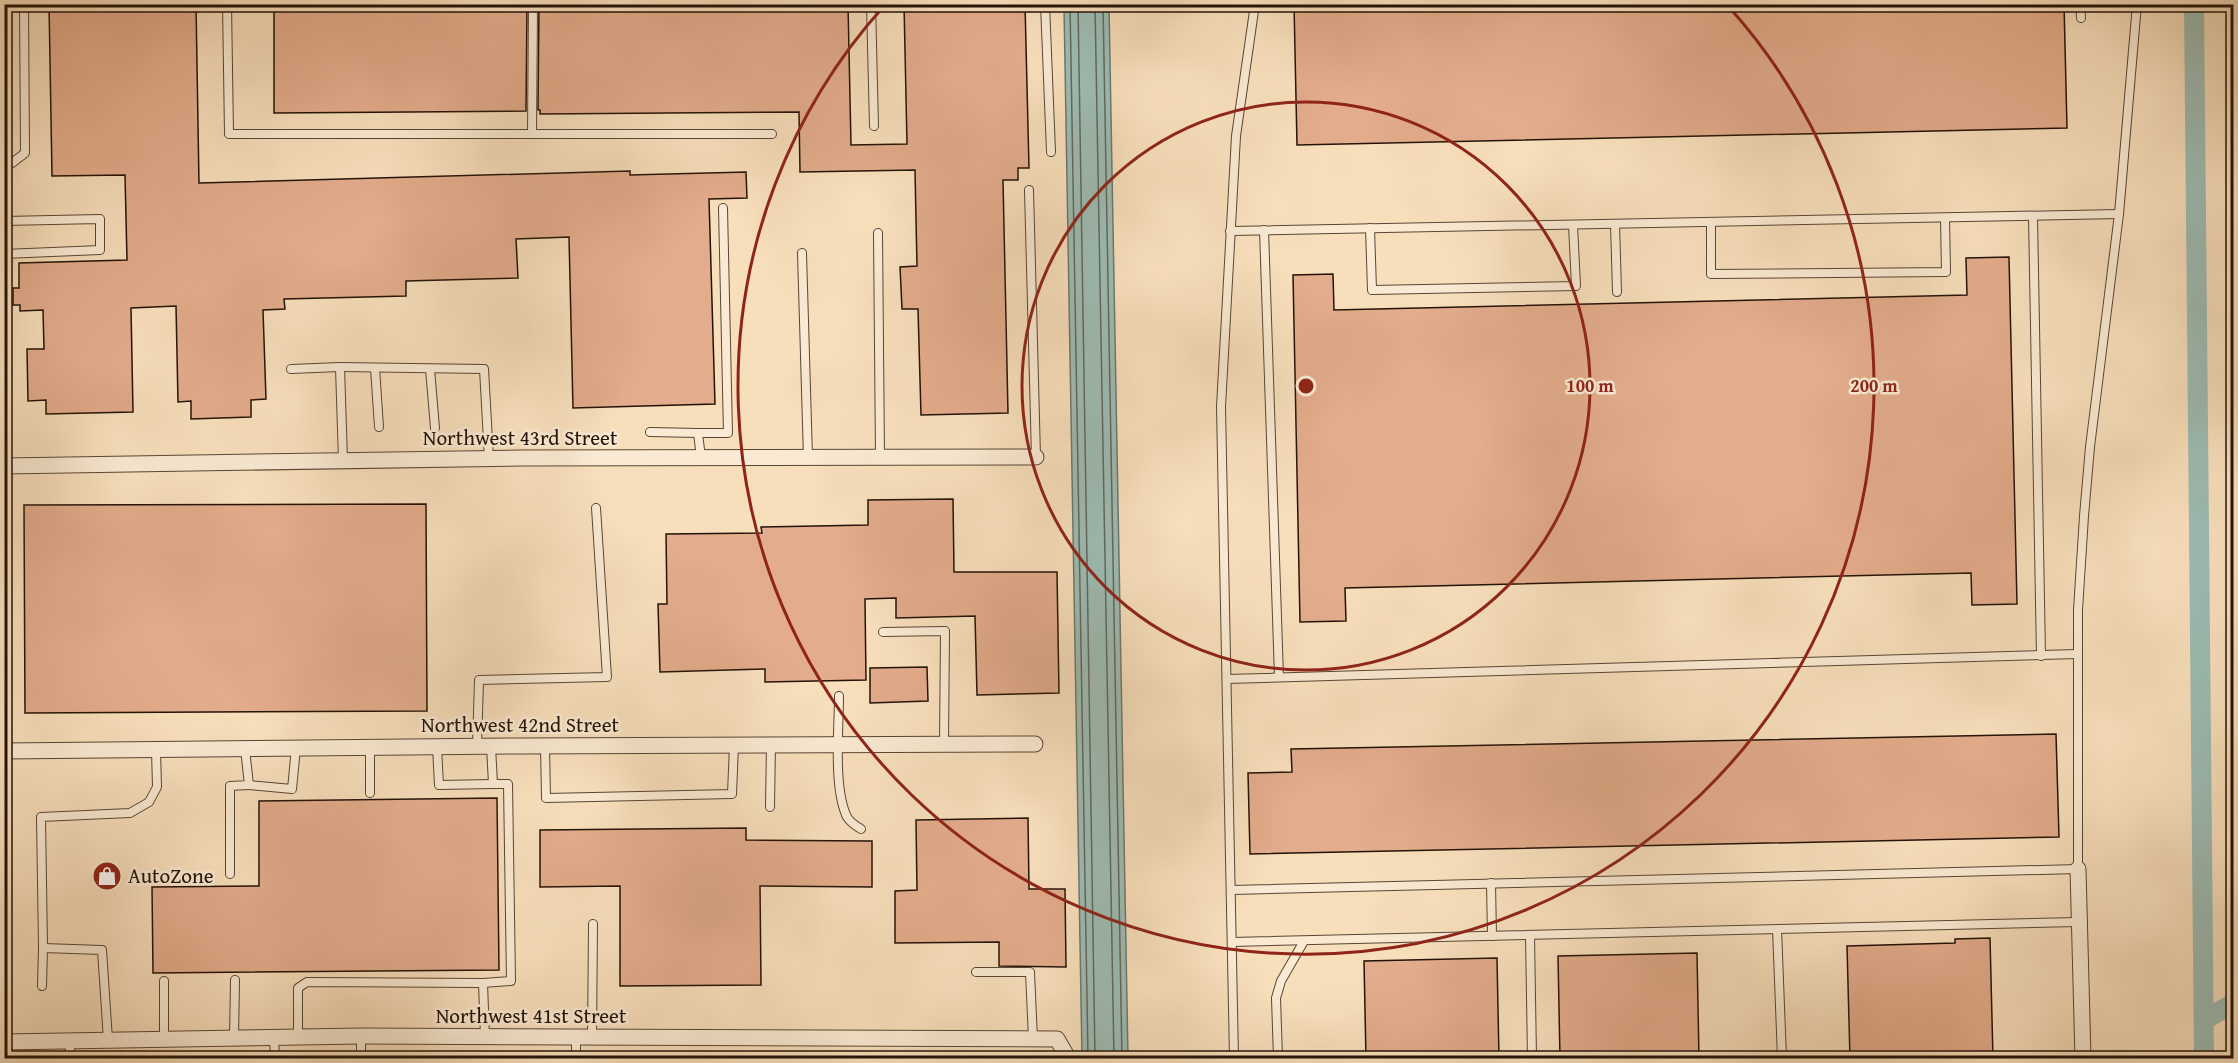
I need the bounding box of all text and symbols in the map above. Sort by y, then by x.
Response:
text: 100 m [1566,372,1614,399]
text: 200 m [1850,372,1898,399]
centre of rings [1296,376,1316,396]
street label: Northwest 43rd Street [423,422,618,453]
street label: Northwest 42nd Street [421,709,620,740]
shop icon: AutoZone [91,860,123,892]
place label: AutoZone [128,860,214,891]
street label: Northwest 41st Street [436,1000,627,1031]

